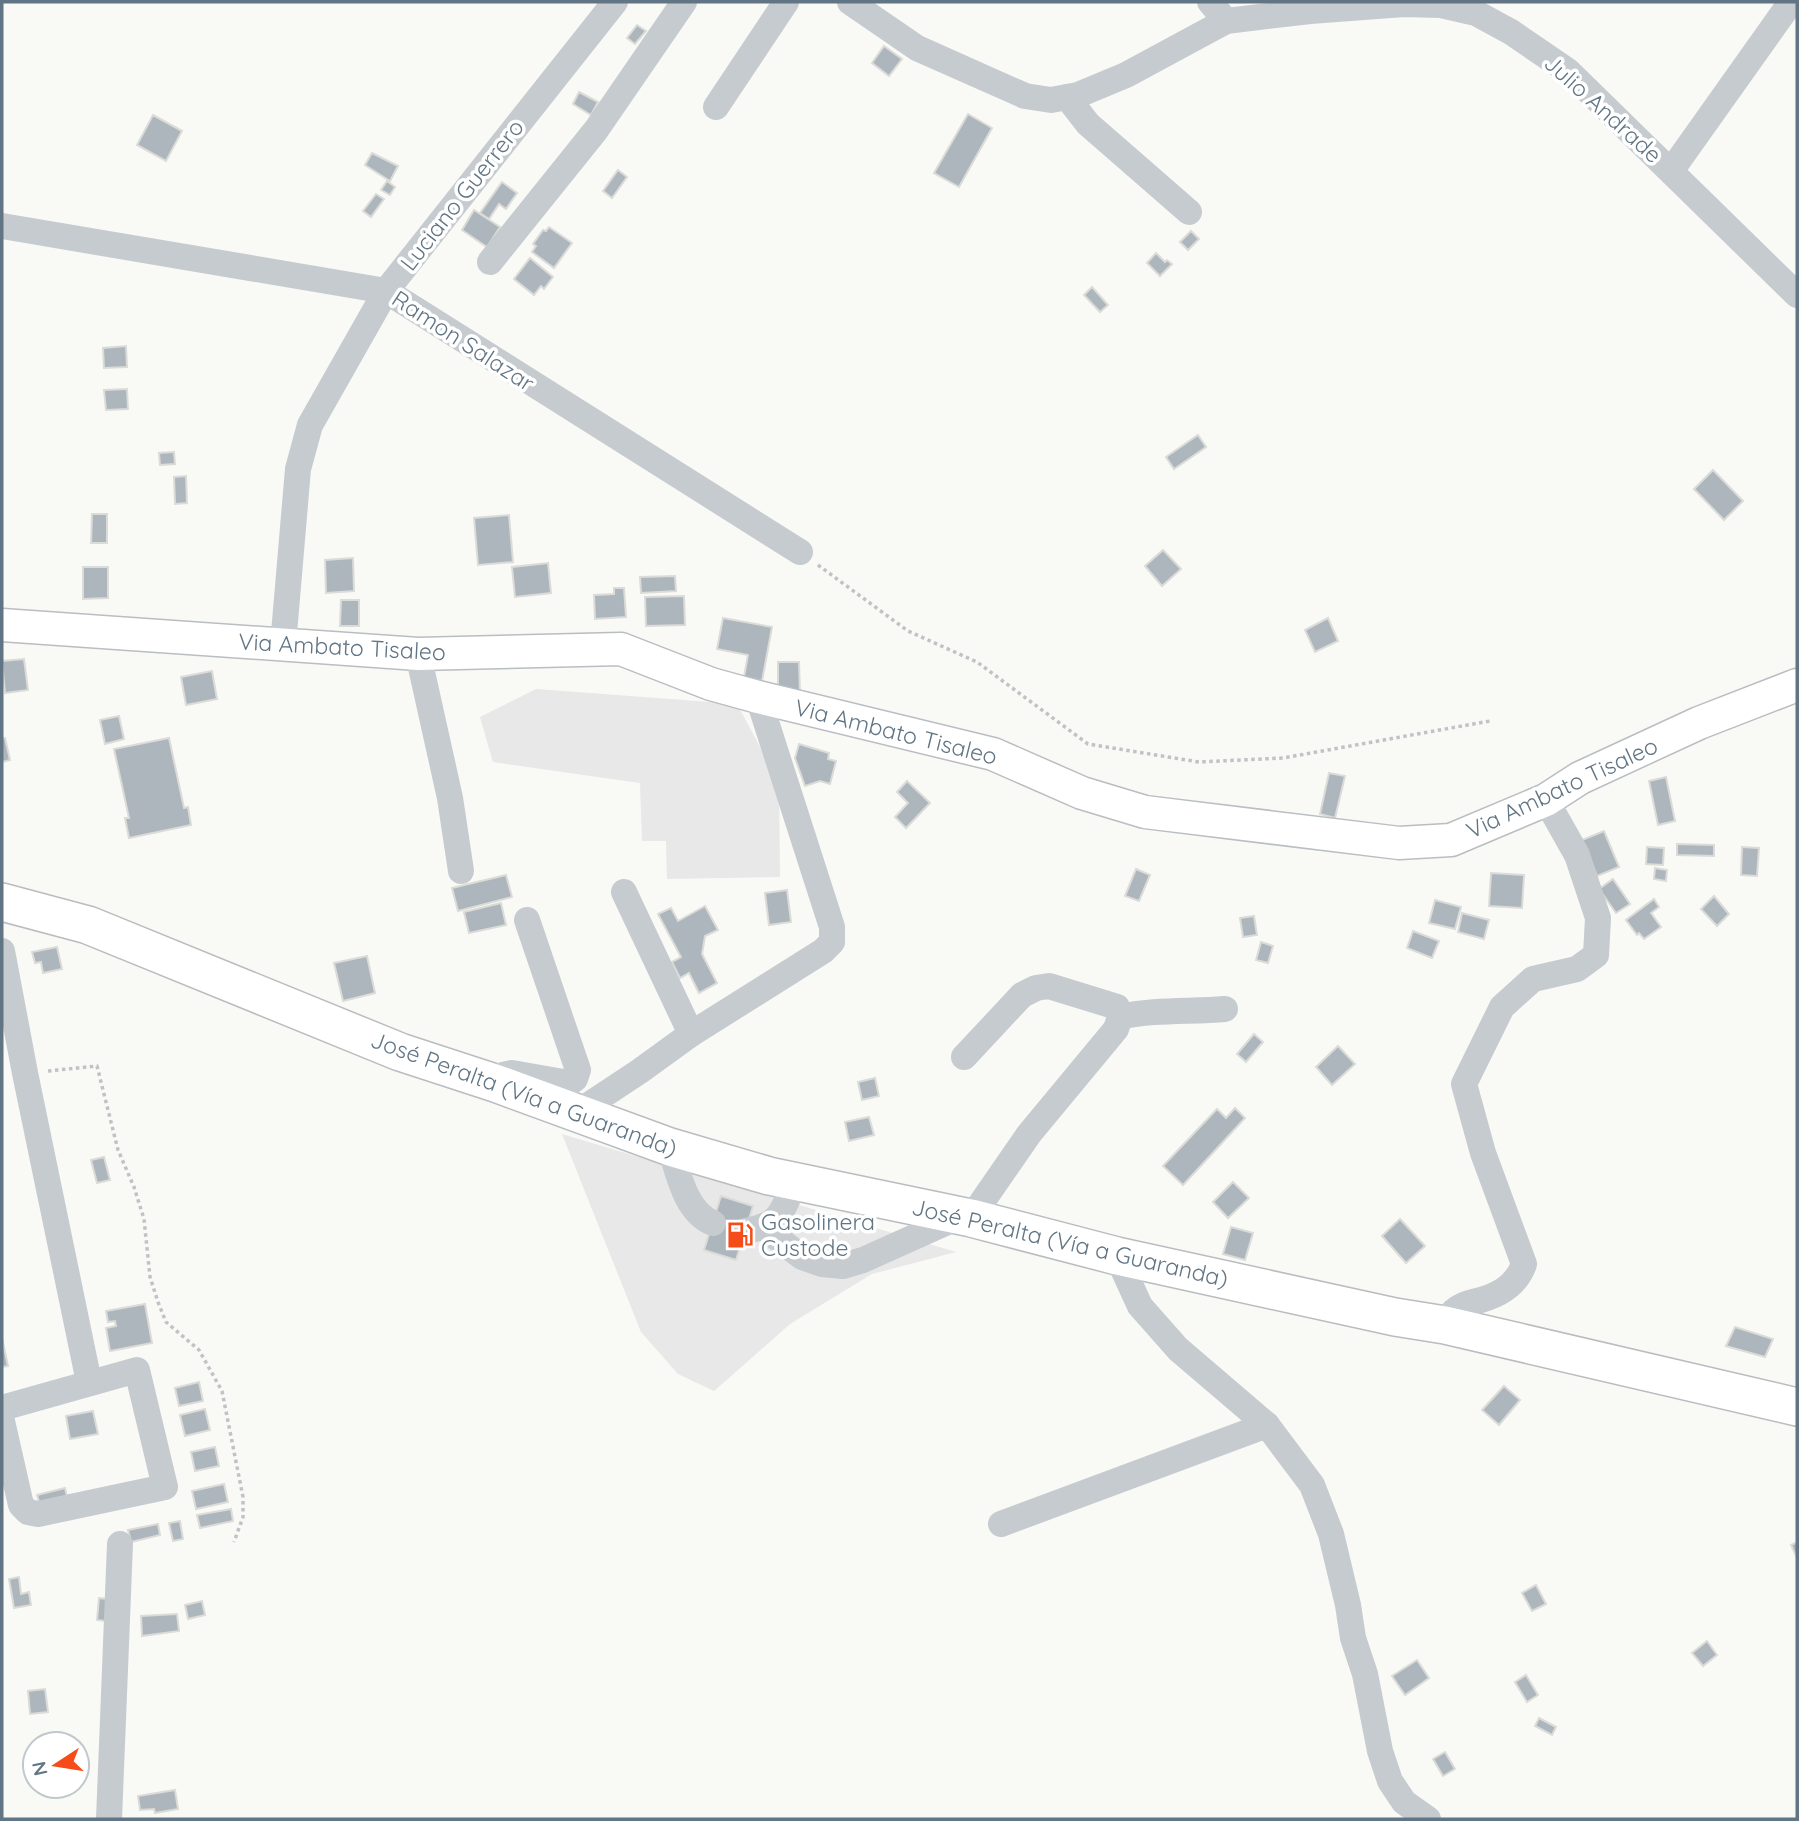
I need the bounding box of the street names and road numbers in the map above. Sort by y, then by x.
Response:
street label: Julio Andrade [1539,48,1668,169]
street label: Luciano Guerrero [394,113,530,276]
street label: Ramon Salazar [387,284,540,397]
street label: Via Ambato Tisaleo [238,627,446,666]
street label: Via Ambato Tisaleo [792,692,1000,771]
street label: Via Ambato Tisaleo [1462,731,1662,845]
street label: José Peralta (Vía a Guaranda) [367,1025,681,1163]
street label: José Peralta (Vía a Guaranda) [909,1192,1231,1293]

